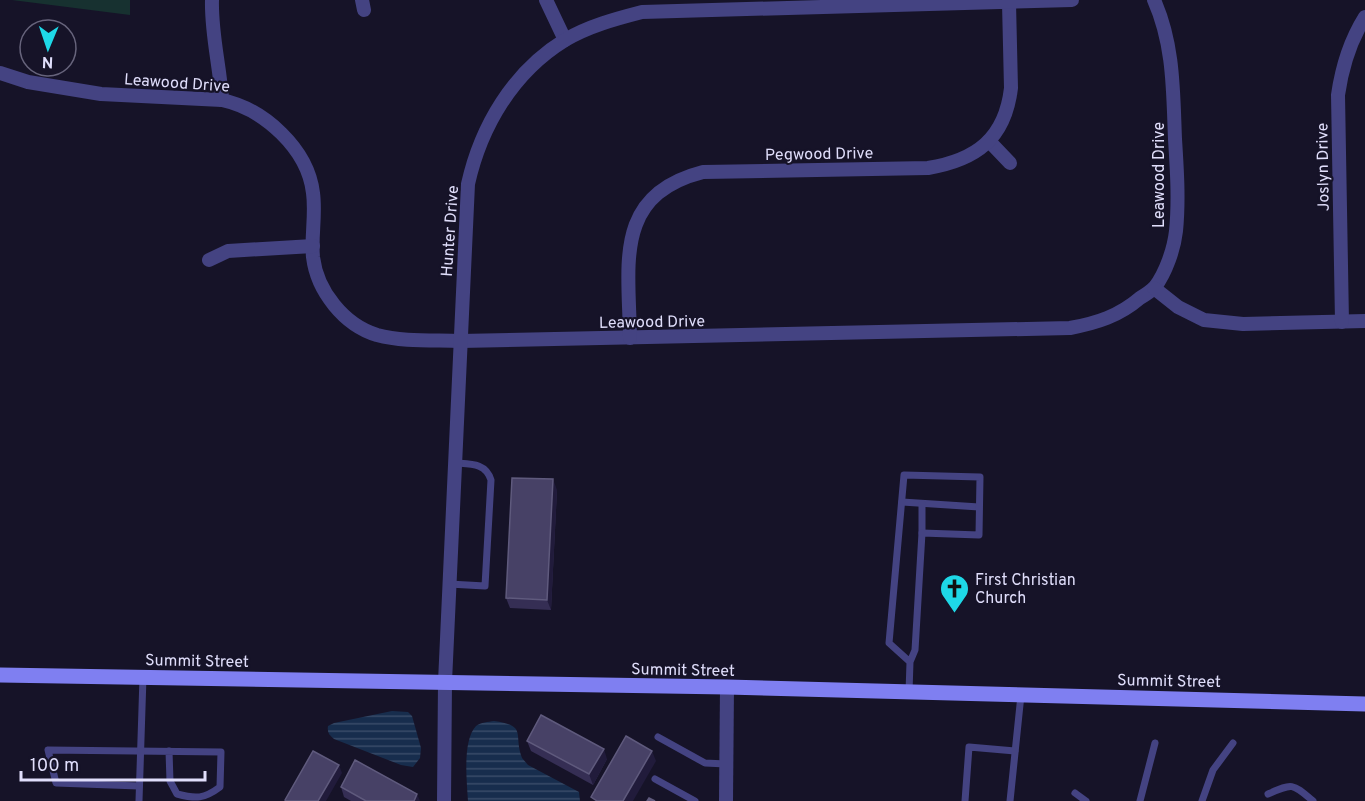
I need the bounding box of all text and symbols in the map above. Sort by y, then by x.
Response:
north arrow [18,18,78,78]
text: N [41,51,54,71]
street label: Leawood Drive [123,70,230,98]
street label: Leawood Drive [1150,122,1170,228]
street label: Joslyn Drive [1313,123,1335,211]
street label: Pegwood Drive [765,144,873,166]
street label: Hunter Drive [438,185,464,278]
street label: Leawood Drive [599,312,705,334]
place label: First Christian Church [975,571,1076,609]
church icon: First Christian Church [938,572,970,614]
street label: Summit Street [145,651,249,673]
street label: Summit Street [631,660,735,682]
street label: Summit Street [1117,671,1221,693]
scale bar [21,744,206,782]
text: 100 m [30,755,79,778]

